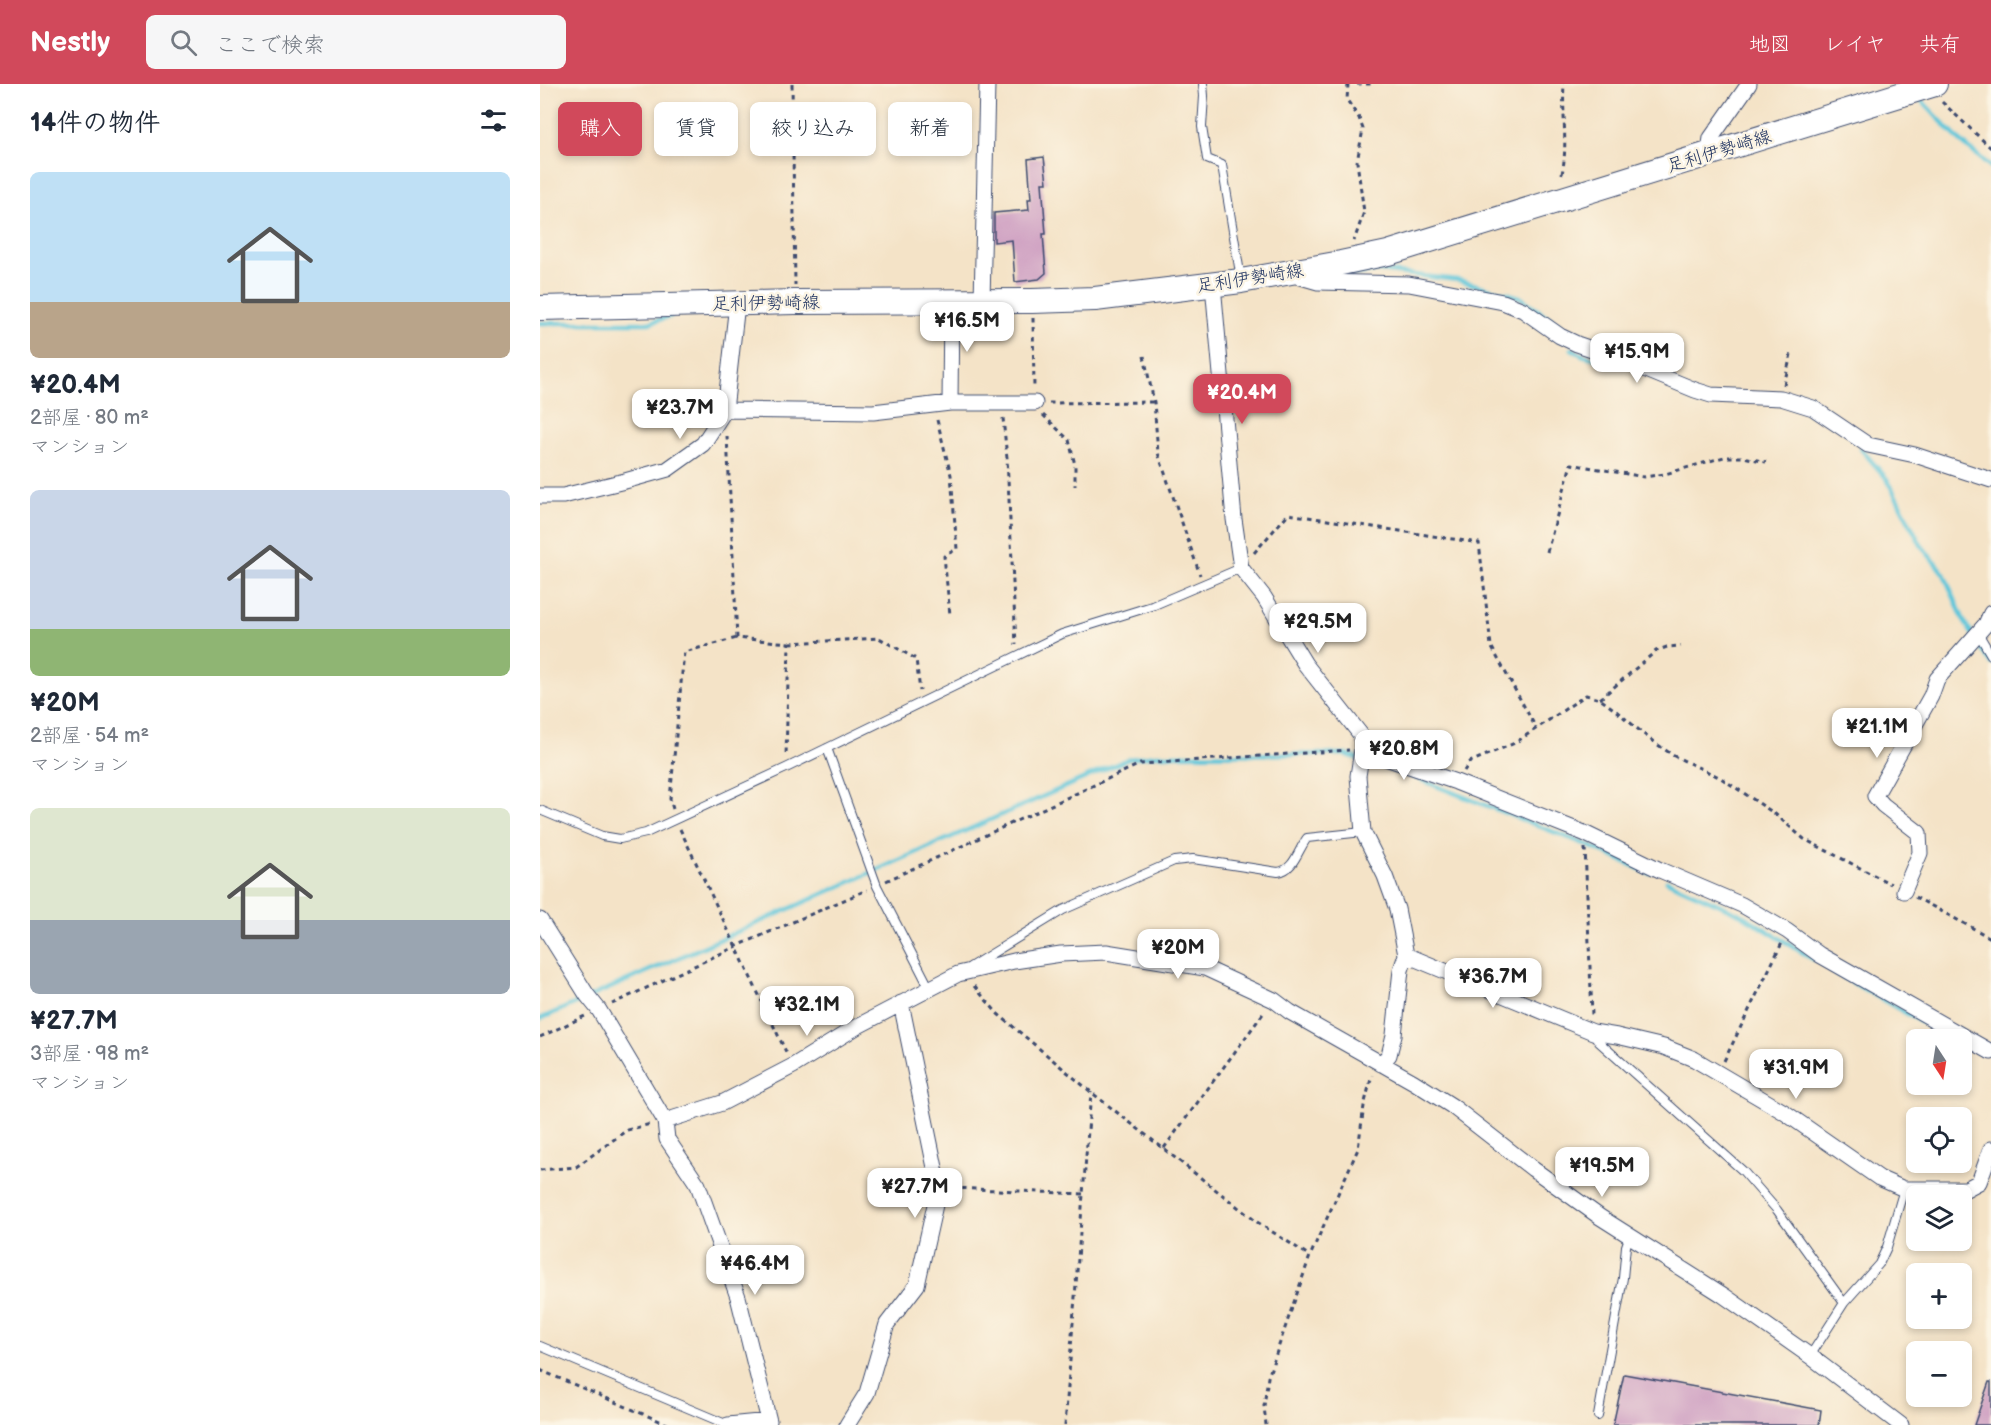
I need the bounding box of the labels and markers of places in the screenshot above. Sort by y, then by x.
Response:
pin: ¥16.5M [918,302,1016,353]
pin: ¥15.9M [1588,333,1686,384]
pin: ¥20.4M [1193,374,1291,425]
pin: ¥23.7M [631,389,729,440]
pin: ¥29.5M [1269,603,1367,654]
pin: ¥21.1M [1828,708,1926,759]
pin: ¥20.8M [1355,730,1453,781]
pin: ¥20M [1142,929,1214,980]
pin: ¥36.7M [1444,958,1542,1009]
pin: ¥32.1M [758,986,856,1037]
pin: ¥31.9M [1747,1049,1845,1100]
pin: ¥19.5M [1553,1147,1651,1198]
pin: ¥27.7M [866,1168,964,1219]
pin: ¥46.4M [706,1245,804,1296]

